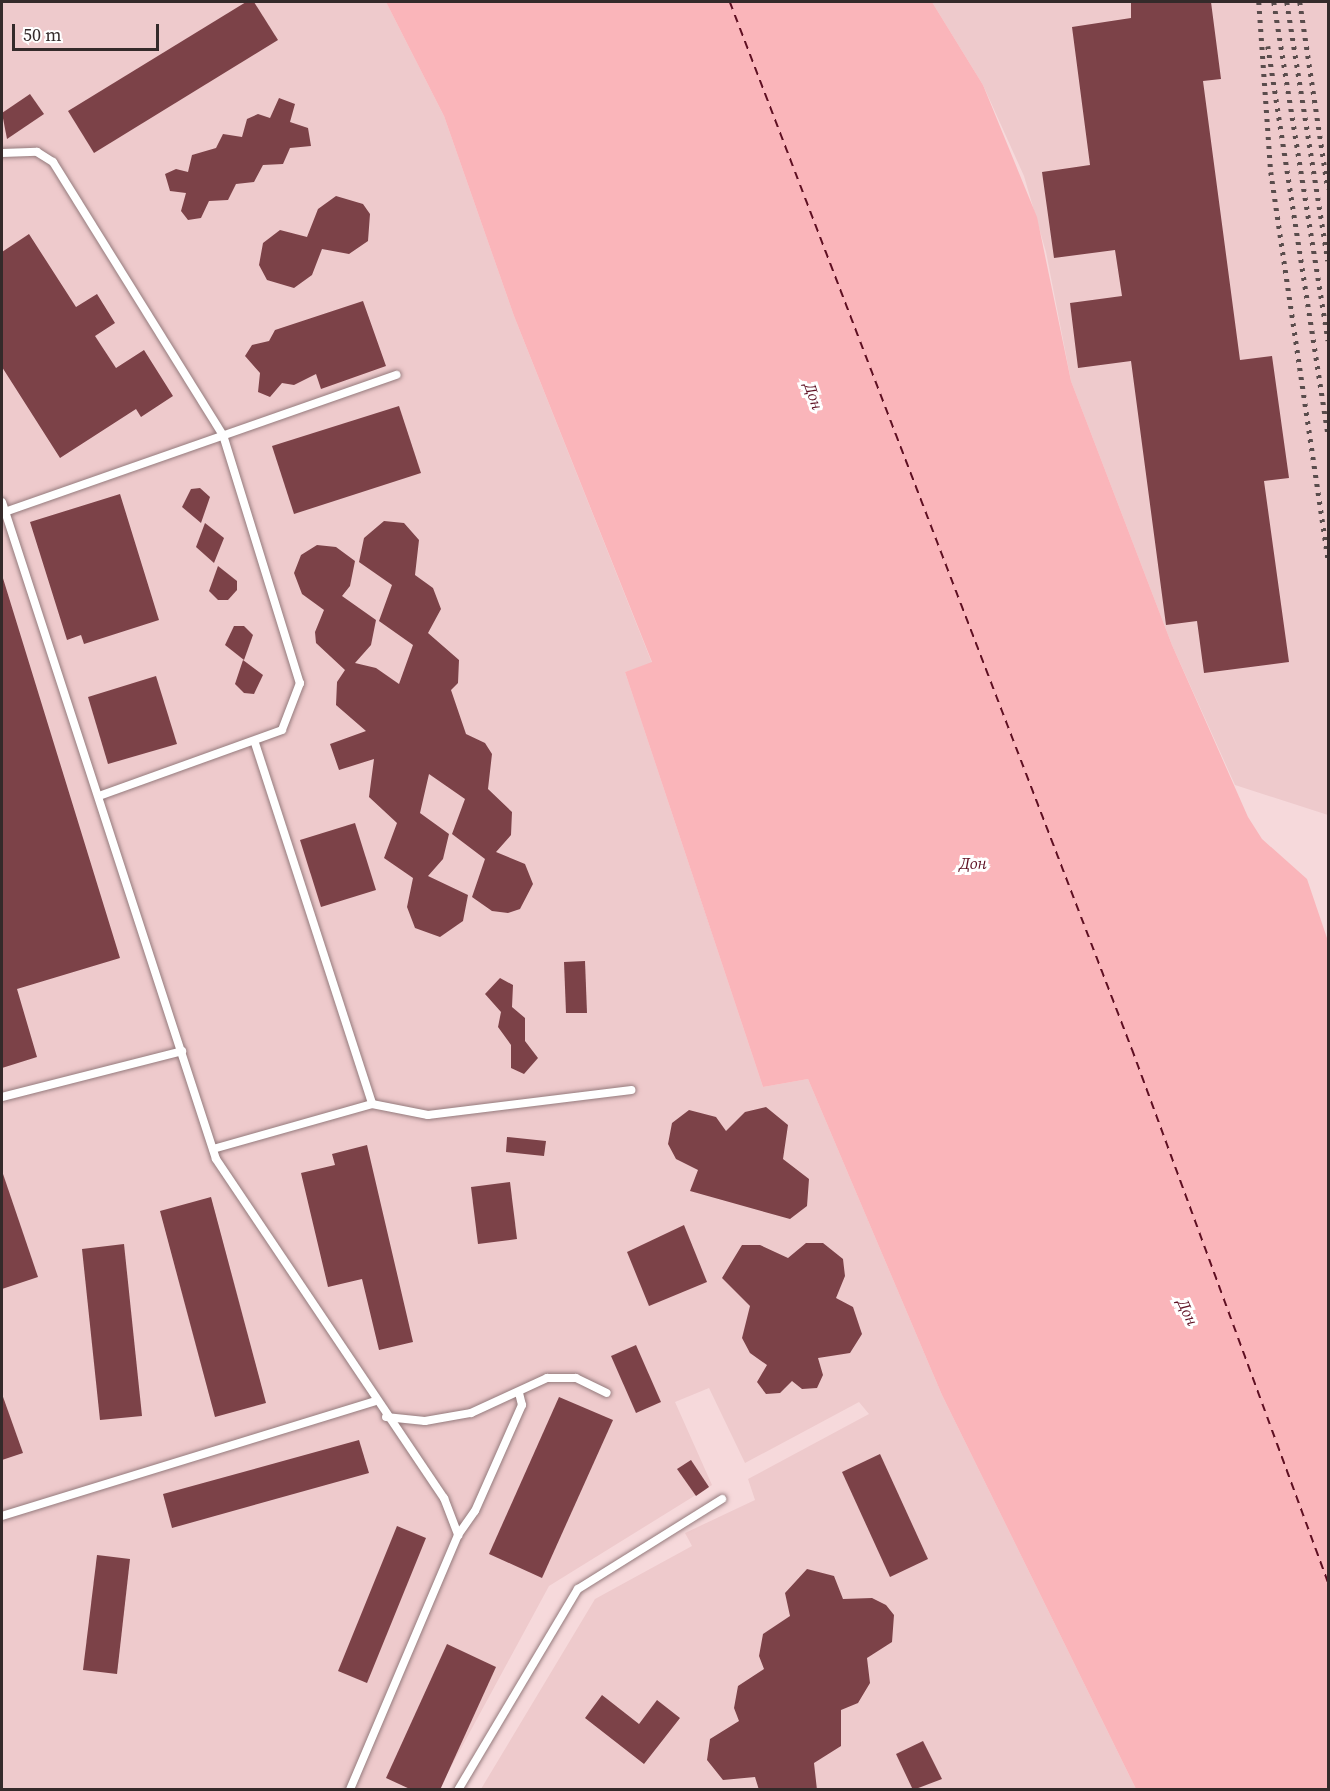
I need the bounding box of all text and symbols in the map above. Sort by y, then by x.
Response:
scale bar [15,12,162,50]
text: 50 m [23,22,61,47]
water label: Дон [800,380,828,412]
water label: Дон [959,853,987,873]
water label: Дон [1174,1296,1202,1328]

